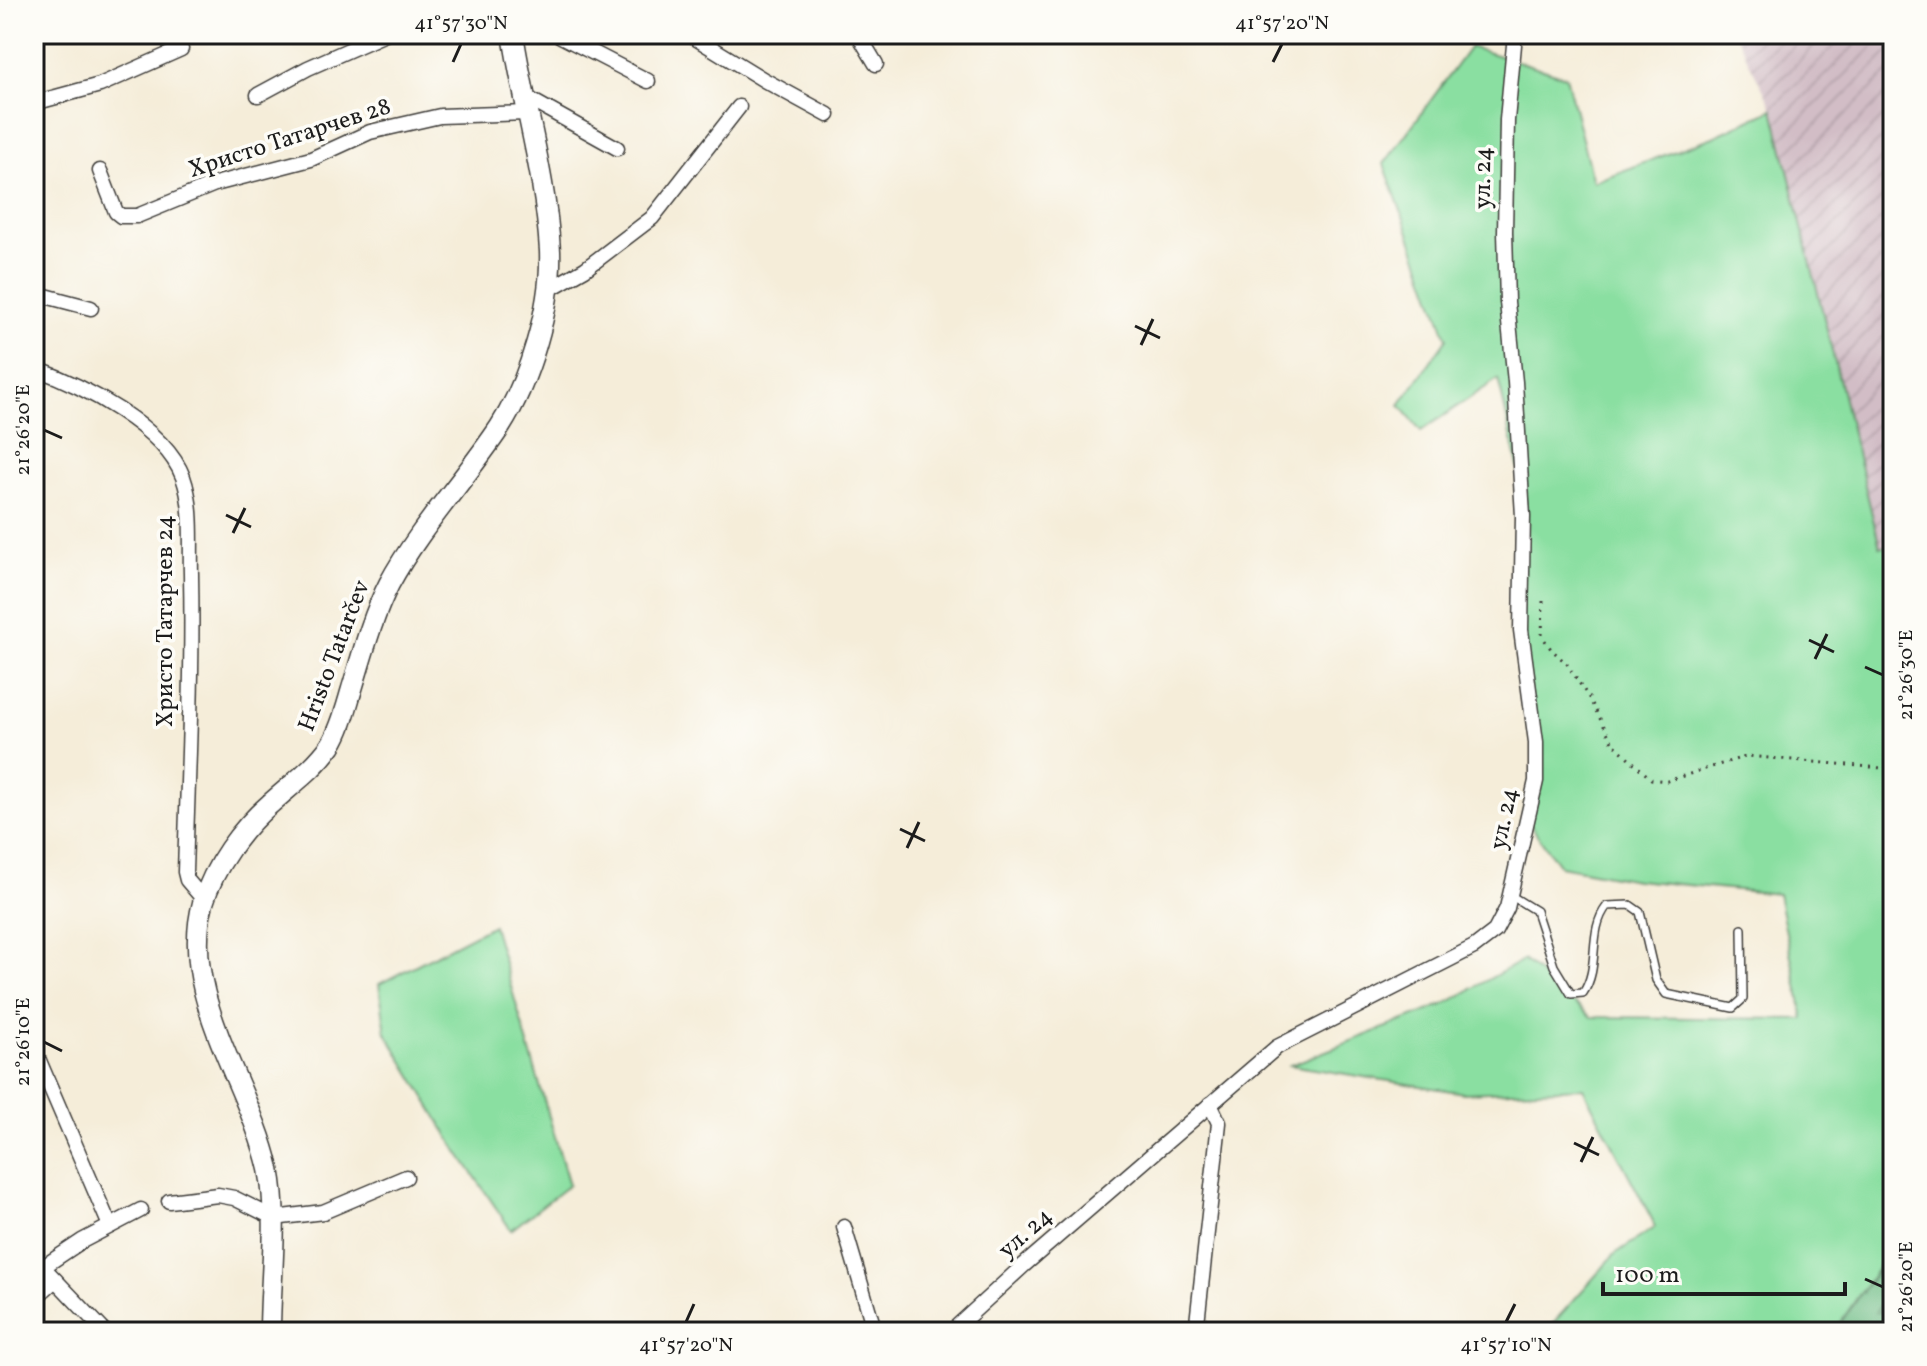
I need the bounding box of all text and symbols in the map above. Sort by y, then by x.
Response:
text: 41°57'30"N [414,10,508,38]
text: 41°57'20"N [1235,10,1329,38]
street label: Христо Татарчев 28 [184,90,396,188]
street label: ул. 24 [1466,147,1502,209]
text: 21°26'20"E [10,384,38,476]
street label: Христо Татарчев 24 [149,515,183,727]
street label: Hristo Tatarčev [290,575,380,737]
text: 21°26'30"E [1893,630,1921,720]
street label: ул. 24 [1482,785,1528,853]
text: 21°26'10"E [10,998,38,1086]
street label: ул. 24 [991,1201,1061,1267]
text: 21°26'20"E [1893,1241,1921,1333]
scale bar [1603,1246,1845,1296]
text: 100 m [1615,1259,1680,1293]
text: 41°57'20"N [639,1332,733,1360]
text: 41°57'10"N [1460,1332,1552,1360]

